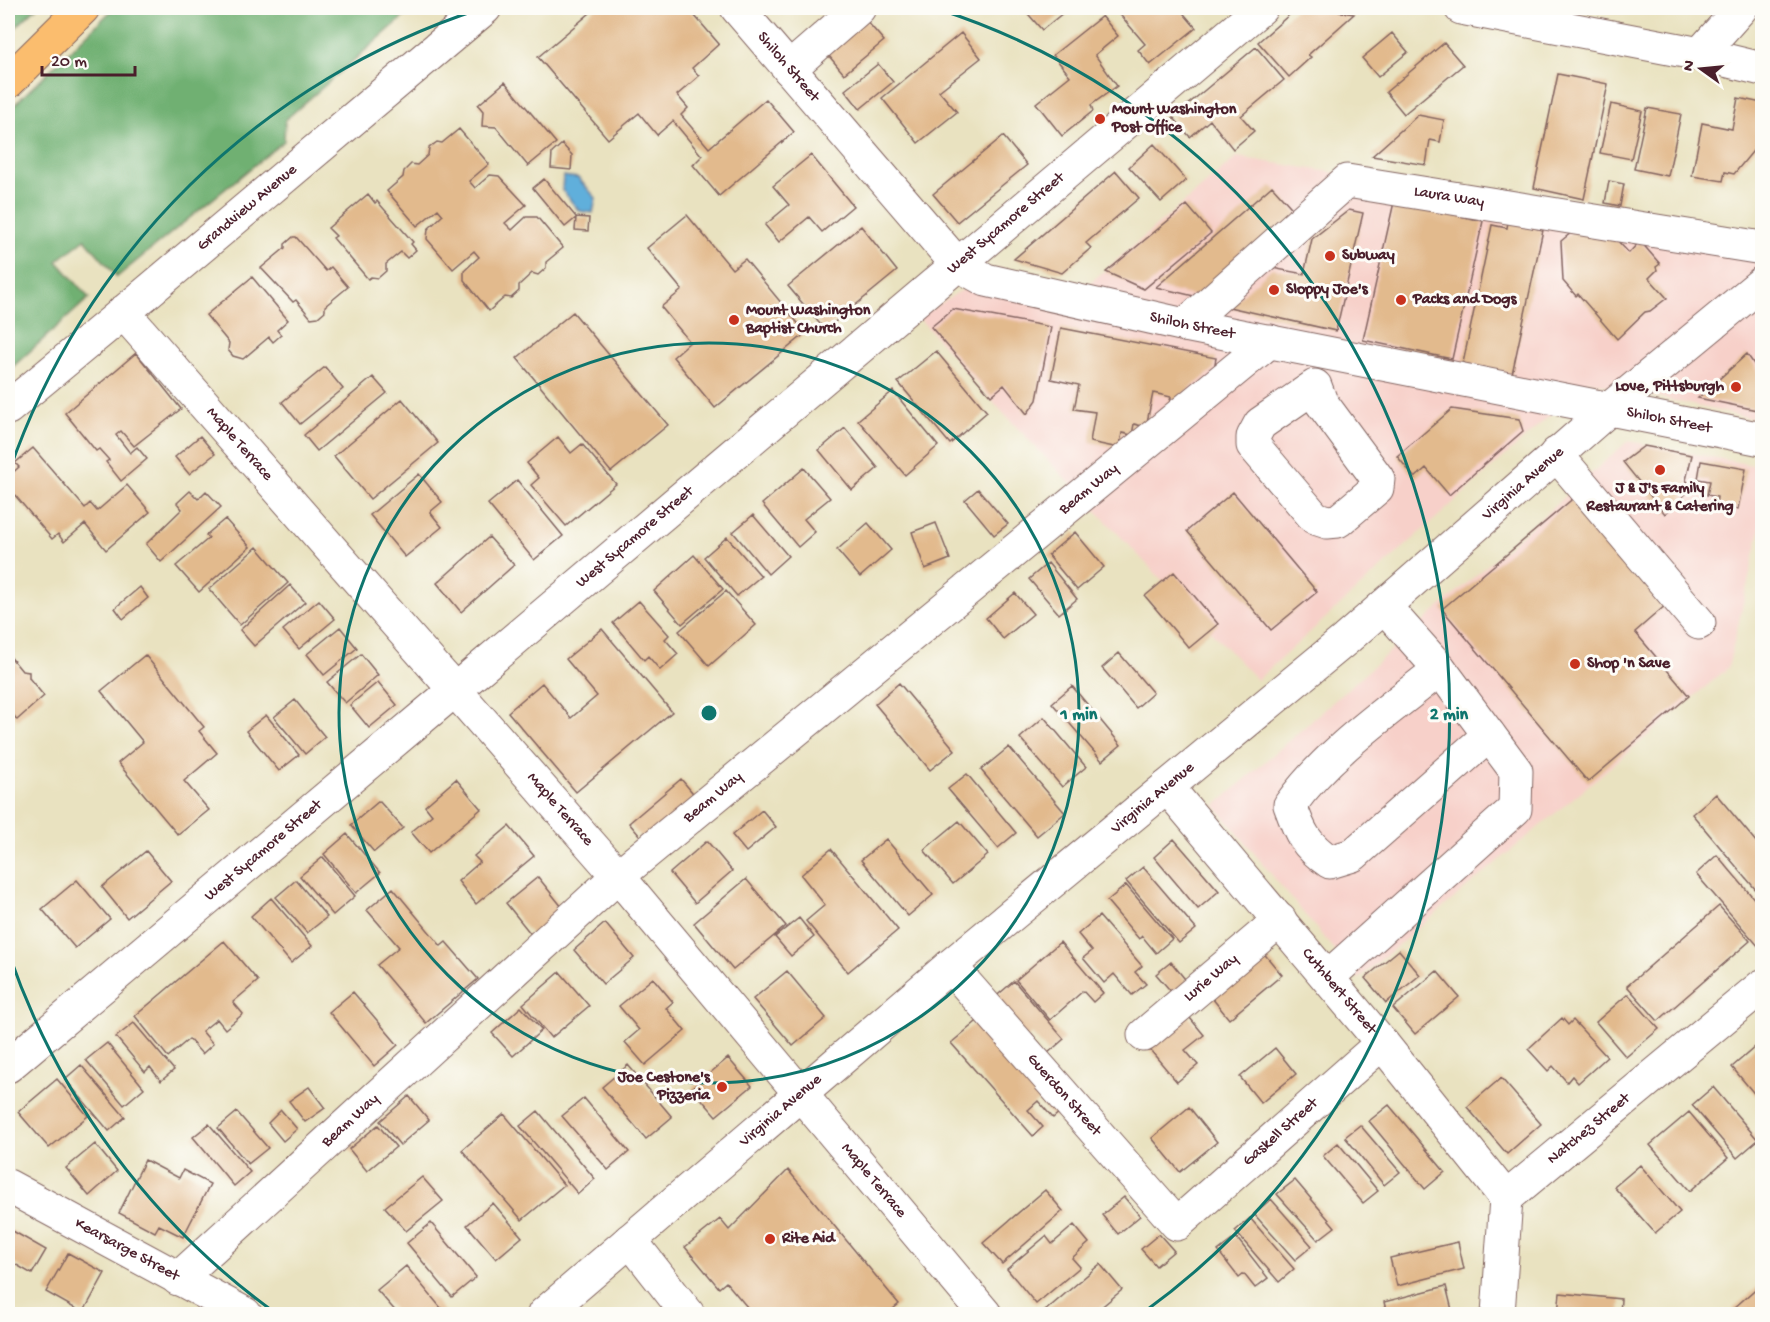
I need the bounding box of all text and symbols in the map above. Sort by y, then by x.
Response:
street label: Shiloh Street [752,28,824,107]
scale bar [42,39,135,77]
north arrow [1671,39,1731,99]
text: 20 m [51,52,87,73]
text: N [1679,58,1701,74]
place label: Mount Washington Post Office [1111,101,1237,138]
marker: Mount Washington Post Office [1093,112,1107,126]
street label: Grandview Avenue [194,160,302,255]
street label: West Sycamore Street [943,168,1070,279]
street label: Laura Way [1412,182,1486,213]
place label: Subway [1342,247,1395,266]
marker: Subway [1323,249,1337,263]
place label: Sloppy Joe's [1286,281,1369,300]
marker: Sloppy Joe's [1267,283,1281,297]
place label: Packs and Dogs [1412,291,1517,310]
marker: Packs and Dogs [1394,293,1408,307]
place label: Mount Washington Baptist Church [745,302,871,339]
street label: Shiloh Street [1148,308,1238,344]
marker: Mount Washington Baptist Church [727,313,741,327]
place label: Love, Pittsburgh [1615,378,1724,397]
marker: Love, Pittsburgh [1729,380,1743,394]
street label: Shiloh Street [1625,403,1715,439]
street label: Maple Terrace [202,404,277,486]
street label: Virginia Avenue [1478,443,1569,525]
street label: Beam Way [1055,460,1123,520]
marker: J & J's Family Restaurant & Catering [1653,463,1667,477]
place label: J & J's Family Restaurant & Catering [1585,480,1734,517]
street label: West Sycamore Street [572,482,699,593]
place label: Shop 'n Save [1587,655,1671,674]
marker: Shop 'n Save [1568,657,1582,671]
centre of rings [699,703,719,723]
text: 1 min [1060,705,1098,726]
text: 2 min [1430,705,1469,726]
street label: Virginia Avenue [1107,758,1199,839]
street label: Beam Way [679,768,747,828]
street label: Maple Terrace [522,769,598,851]
street label: West Sycamore Street [201,795,327,906]
street label: Cuthbert Street [1297,944,1381,1040]
street label: Lurie Way [1180,950,1242,1006]
street label: Guerdon Street [1022,1050,1106,1141]
place label: Joe Cestone's Pizzeria [617,1069,711,1106]
street label: Virginia Avenue [735,1070,827,1152]
marker: Joe Cestone's Pizzeria [715,1080,729,1094]
street label: Natchez Street [1544,1089,1635,1169]
street label: Beam Way [317,1090,383,1153]
street label: Gaskell Street [1239,1093,1323,1171]
street label: Maple Terrace [837,1139,911,1223]
street label: Kearsarge Street [71,1214,184,1287]
place label: Rite Aid [781,1230,836,1249]
marker: Rite Aid [763,1232,777,1246]

